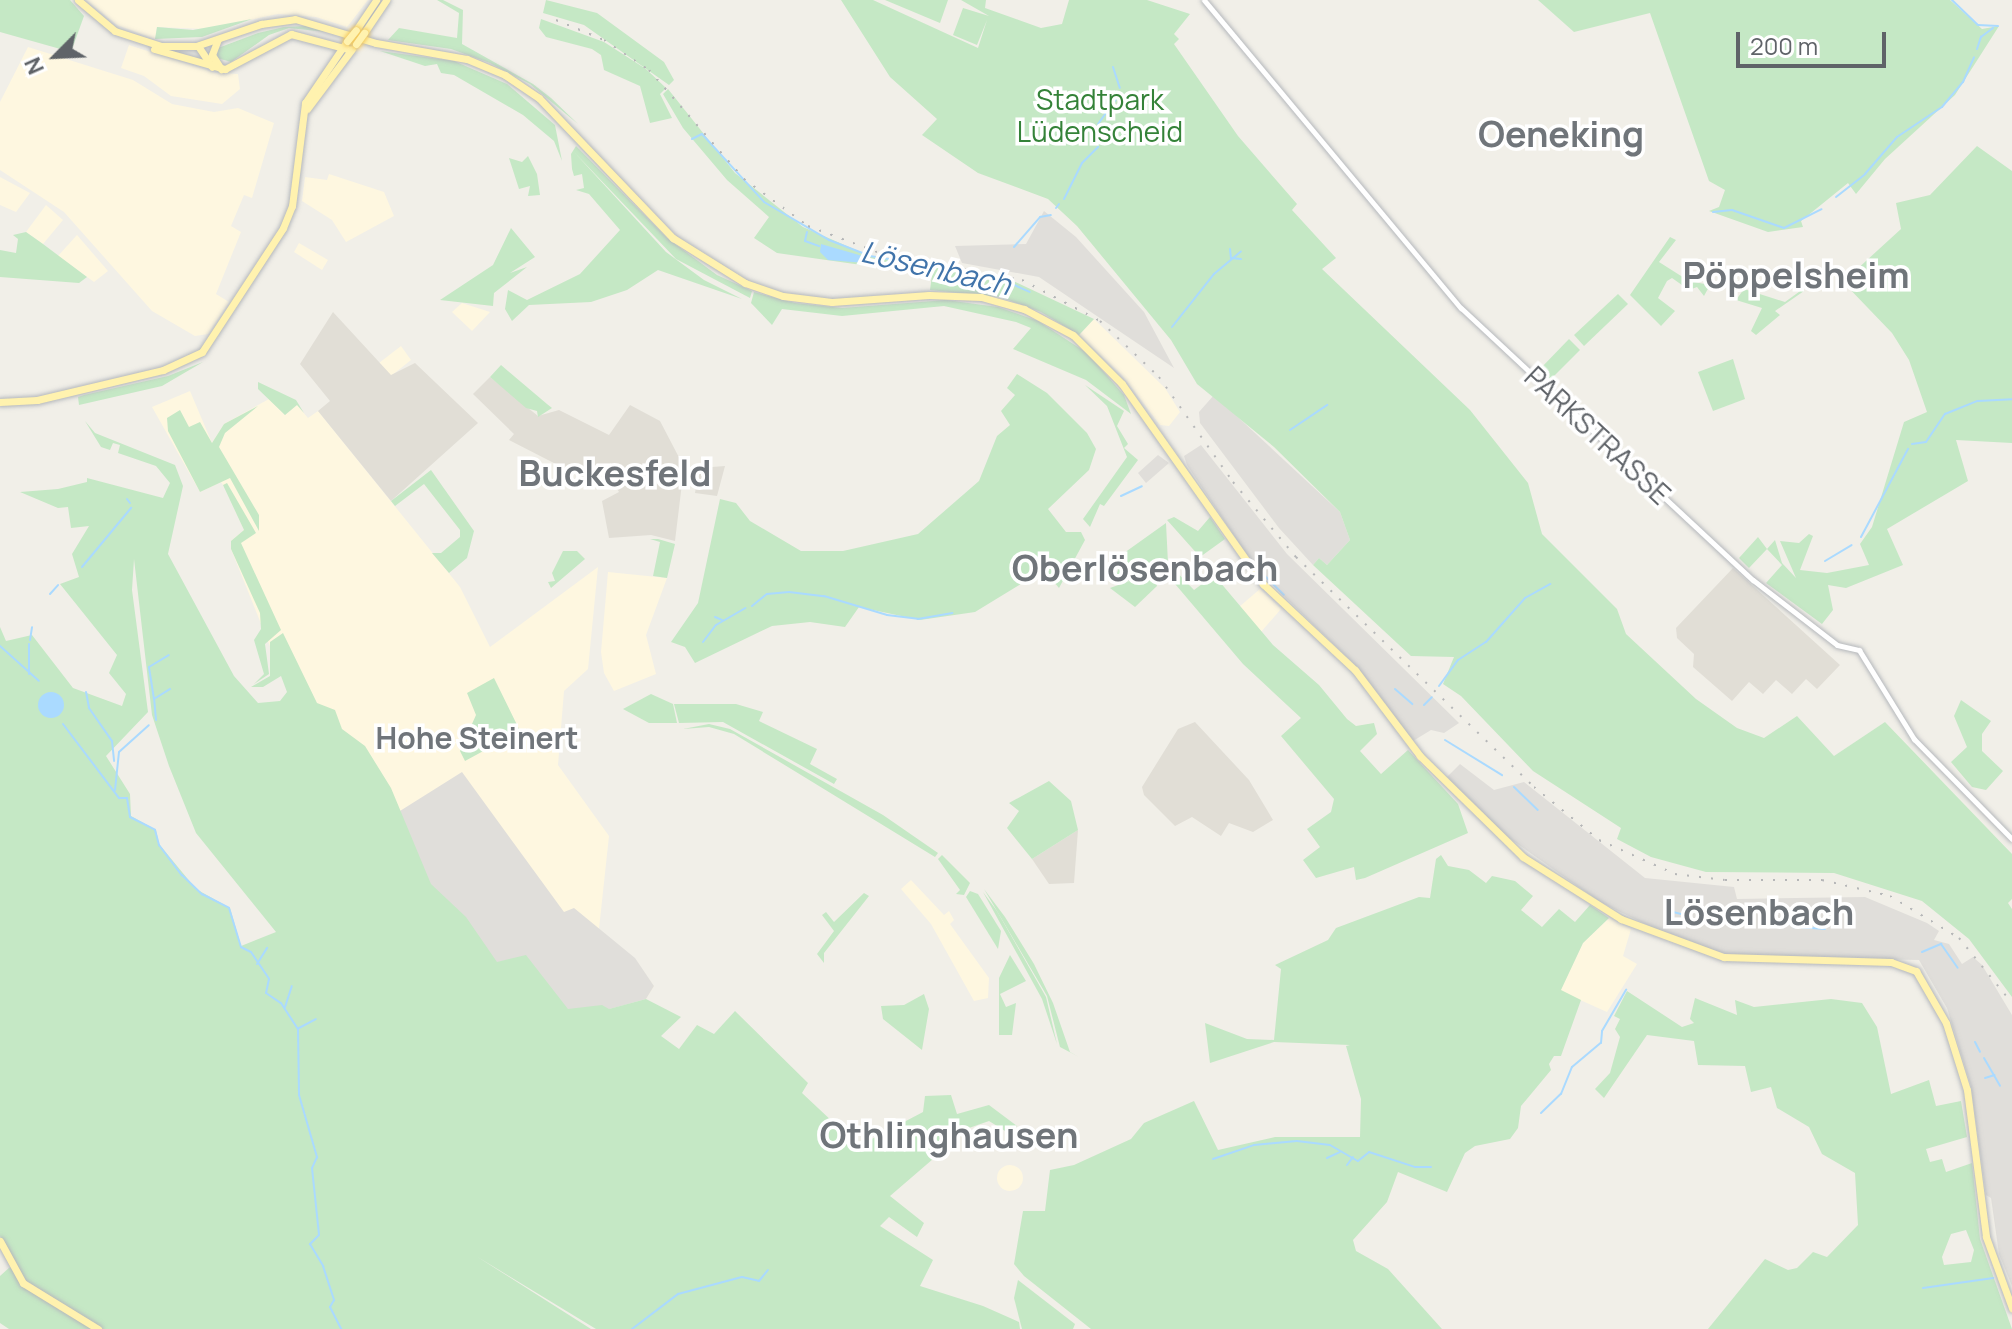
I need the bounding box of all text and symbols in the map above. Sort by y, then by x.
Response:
north arrow [16,16,96,96]
scale bar [1740,16,1890,66]
text: 200 m [1750,29,1818,62]
text: N [17,52,51,79]
park label: Stadtpark Lüdenscheid [1017,82,1183,148]
district label: Oeneking [1478,112,1644,156]
water label: Lösenbach [858,233,1014,303]
district label: Pöppelsheim [1682,253,1910,297]
street label: PARKSTRASSE [1518,359,1678,511]
district label: Buckesfeld [519,451,711,495]
district label: Oberlösenbach [1012,546,1278,590]
district label: Hohe Steinert [376,720,578,756]
district label: Lösenbach [1664,890,1854,934]
district label: Othlinghausen [820,1113,1078,1157]

